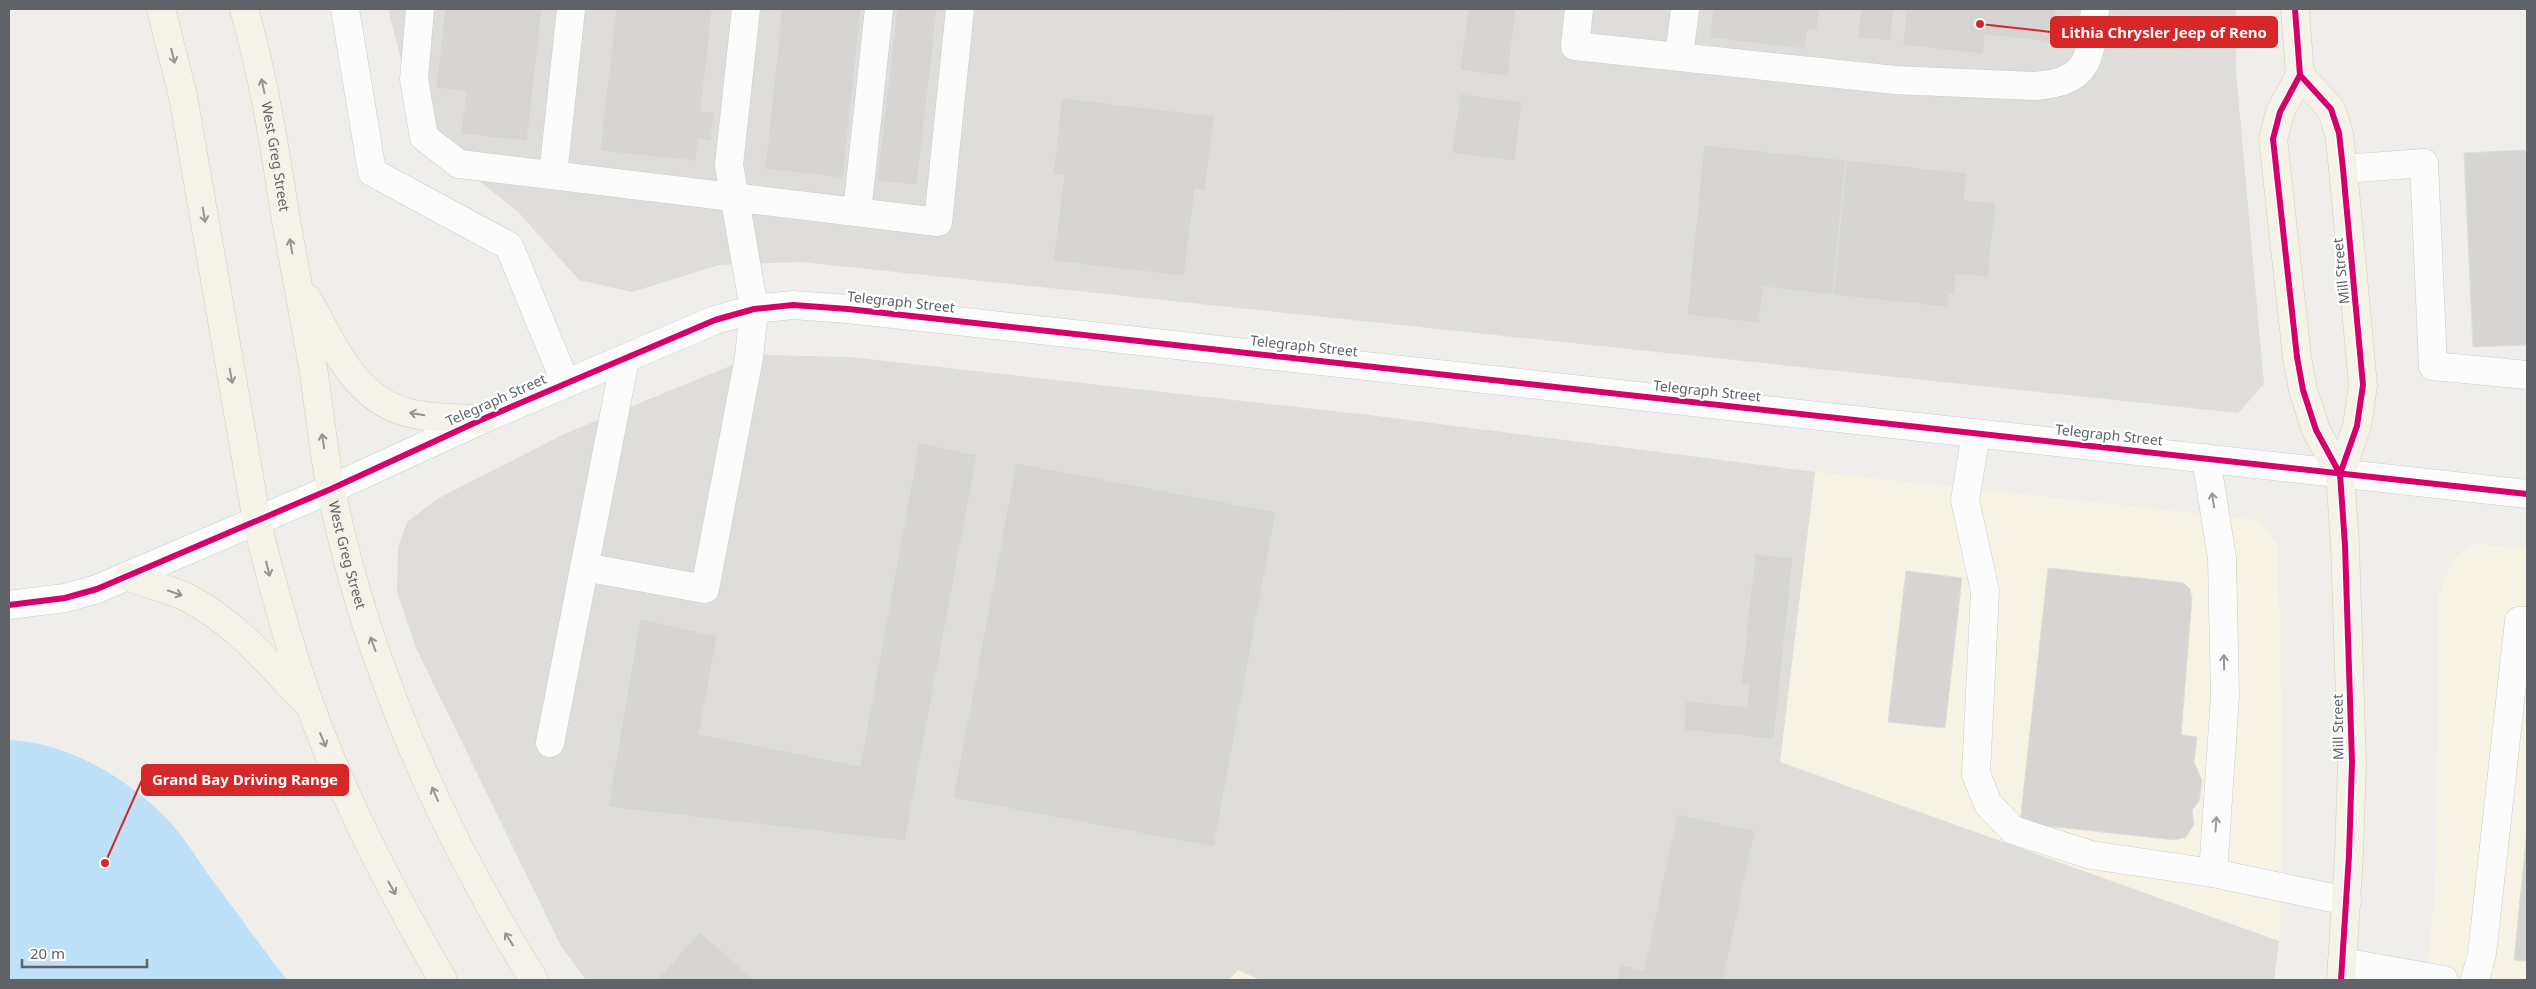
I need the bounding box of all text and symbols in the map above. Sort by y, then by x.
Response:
callout: Lithia Chrysler Jeep of Reno [2051,17,2277,47]
text: Lithia Chrysler Jeep of Reno [2061,22,2267,42]
one-way arrow [169,48,178,64]
one-way arrow [258,78,267,94]
street label: West Greg Street [257,100,295,213]
one-way arrow [200,207,210,223]
street label: Mill Street [2328,237,2353,305]
one-way arrow [286,238,295,254]
street label: Telegraph Street [846,286,956,317]
street label: Telegraph Street [1249,330,1359,361]
one-way arrow [227,367,237,383]
street label: Telegraph Street [443,369,549,430]
street label: Telegraph Street [1652,375,1762,406]
one-way arrow [409,408,425,418]
street label: Telegraph Street [2054,419,2164,450]
one-way arrow [318,433,328,449]
one-way arrow [2208,493,2218,509]
street label: West Greg Street [325,499,371,611]
one-way arrow [264,560,273,576]
one-way arrow [167,589,182,598]
one-way arrow [368,637,377,652]
one-way arrow [2219,654,2229,670]
street label: Mill Street [2327,694,2348,760]
one-way arrow [319,732,329,747]
callout: Grand Bay Driving Range [142,765,348,795]
text: Grand Bay Driving Range [152,769,338,789]
one-way arrow [429,787,439,802]
one-way arrow [2211,817,2221,833]
one-way arrow [387,880,397,895]
one-way arrow [503,932,514,946]
scale bar [22,936,148,968]
text: 20 m [30,943,65,963]

